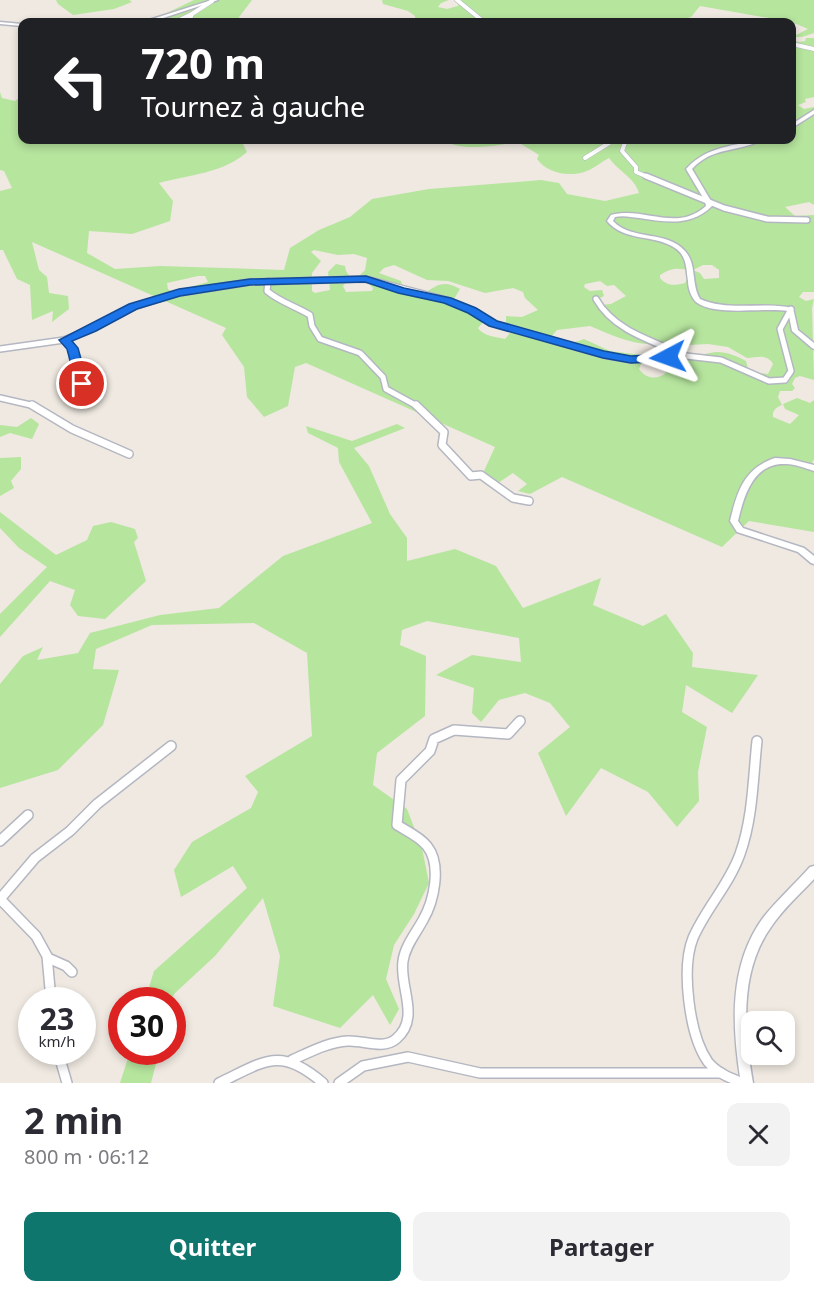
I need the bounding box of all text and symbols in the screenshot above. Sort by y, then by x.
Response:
text: 720 m [141,34,265,91]
icon: left [42,42,120,120]
text: Tournez à gauche [141,88,365,125]
position arrow [636,325,700,389]
pin [56,358,107,409]
icon: arrive [65,367,98,400]
speed limit sign: 30 [108,987,186,1065]
text: 23 [40,998,74,1039]
map controls [741,1011,795,1065]
button: search [741,1011,795,1065]
text: km/h [39,1031,75,1051]
text: 2 min [24,1096,123,1145]
button: close [727,1103,790,1166]
text: 800 m · 06:12 [24,1143,149,1170]
button: Quitter [24,1212,401,1281]
button: Partager [413,1212,790,1281]

